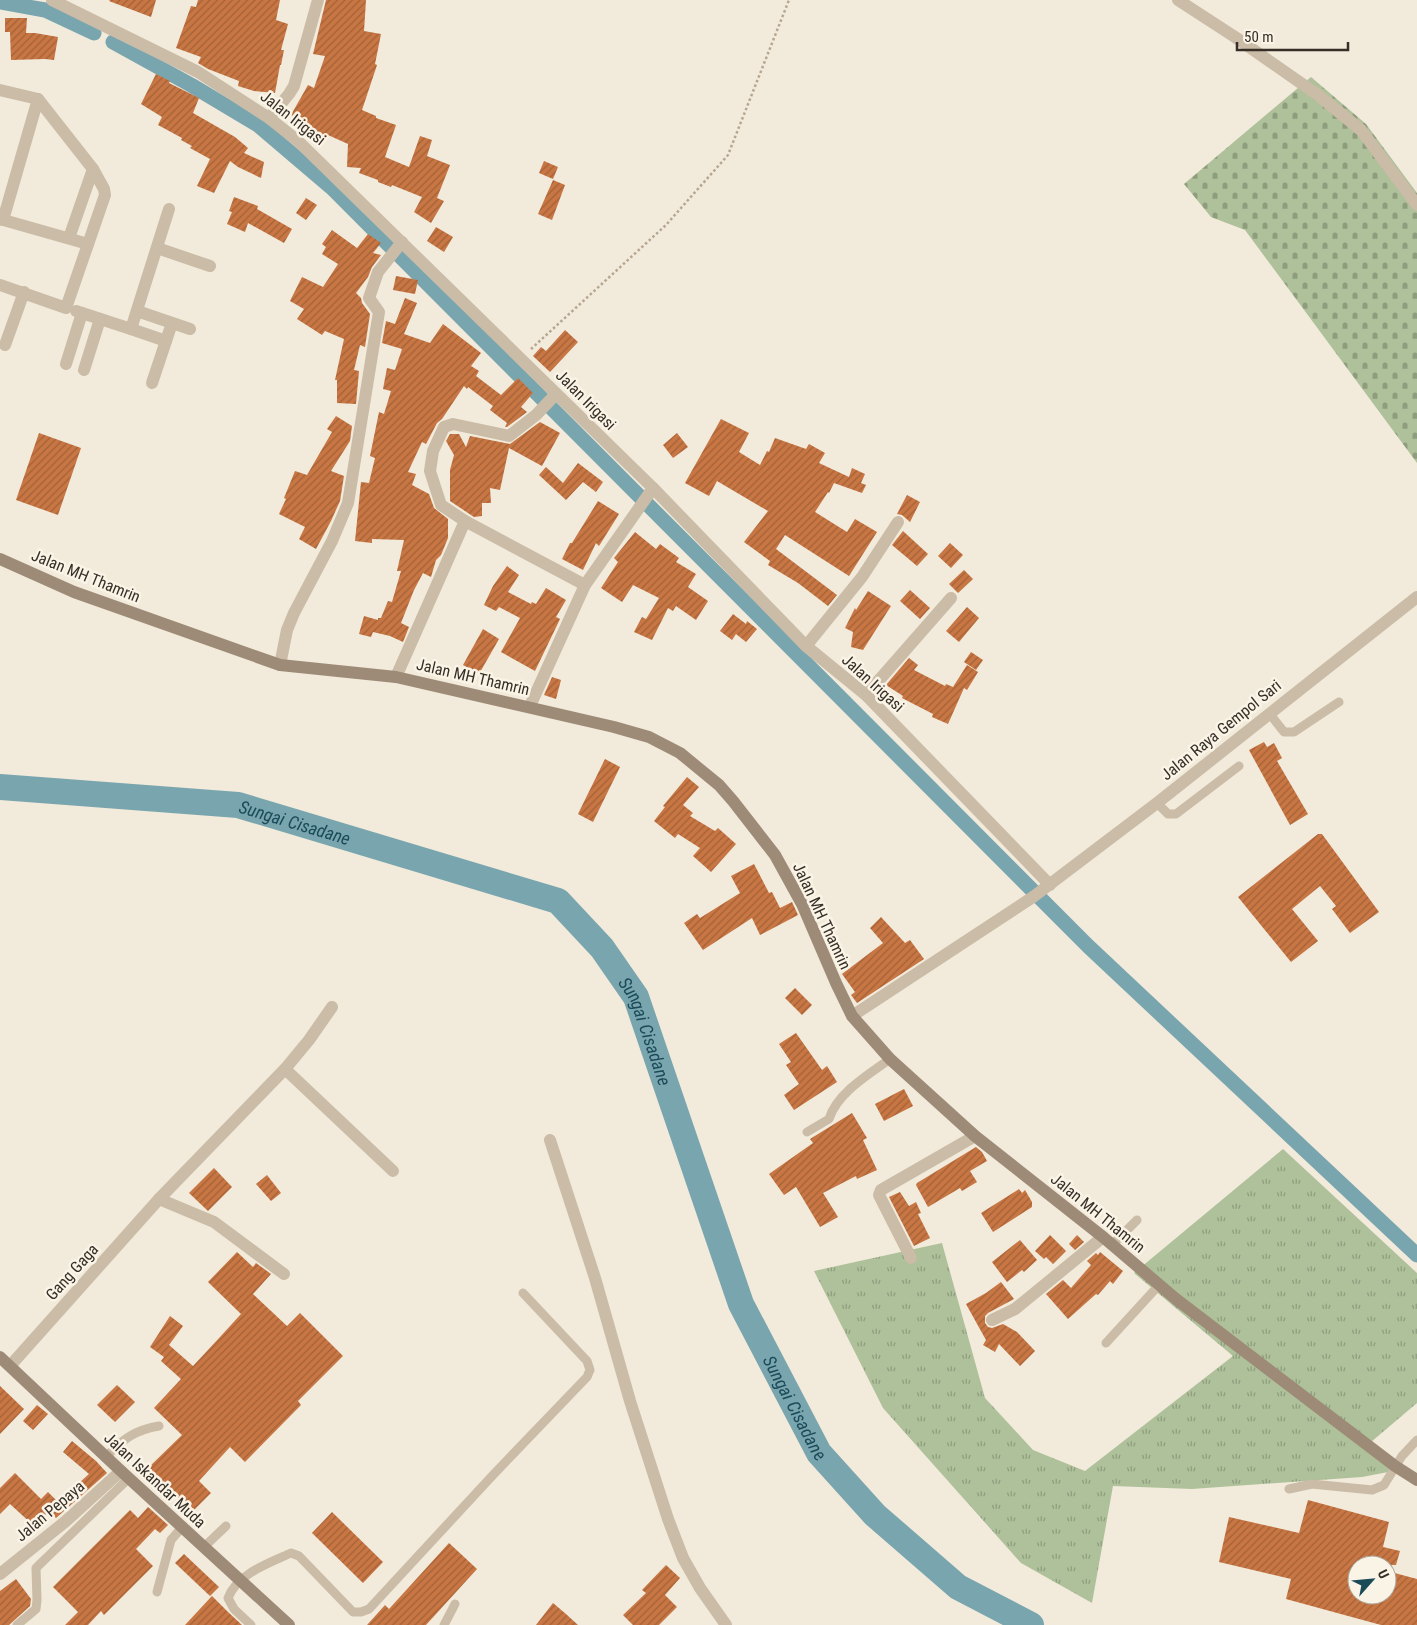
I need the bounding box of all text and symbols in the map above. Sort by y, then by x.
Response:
scale bar [1237,20,1348,52]
text: 50 m [1244,28,1274,46]
street label: Jalan Irigasi [257,87,329,149]
street label: Jalan Irigasi [552,366,620,434]
street label: Jalan MH Thamrin [29,546,143,606]
street label: Jalan Irigasi [838,650,908,716]
street label: Jalan MH Thamrin [415,655,531,699]
street label: Jalan Raya Gempol Sari [1157,676,1285,784]
water label: Sungai Cisadane [237,795,353,849]
street label: Jalan MH Thamrin [789,860,855,972]
water label: Sungai Cisadane [615,973,676,1088]
street label: Jalan MH Thamrin [1047,1169,1149,1257]
street label: Gang Gaga [42,1240,102,1304]
water label: Sungai Cisadane [759,1352,831,1465]
street label: Jalan Iskandar Muda [100,1428,210,1532]
street label: Jalan Pepaya [12,1477,88,1545]
north arrow [1347,1555,1397,1605]
text: U [1375,1567,1393,1581]

